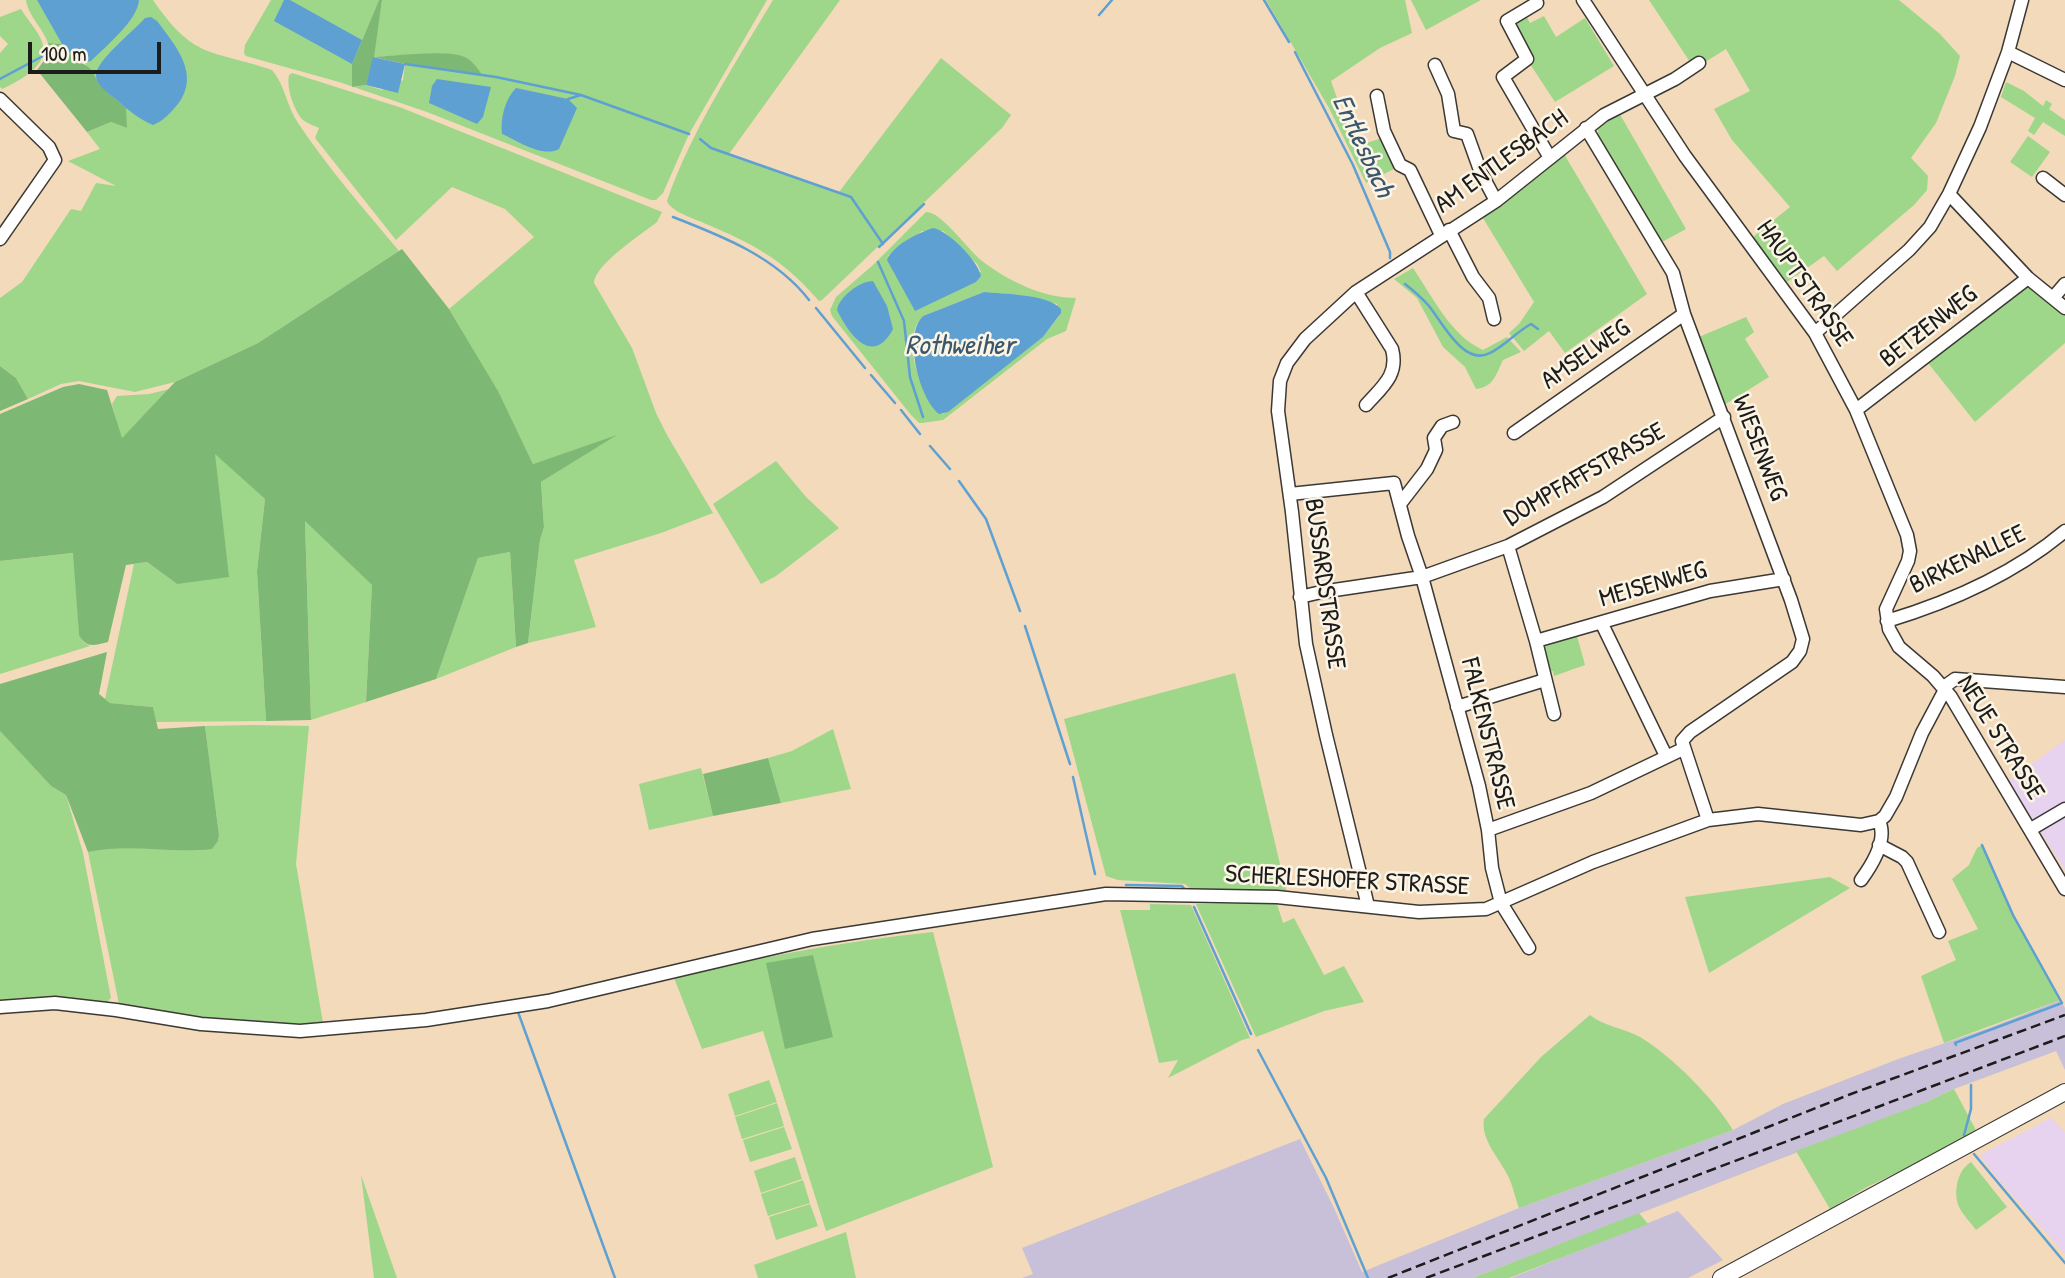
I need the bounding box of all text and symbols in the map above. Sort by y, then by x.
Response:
scale bar [32,28,164,72]
text: 100 m [41,39,87,68]
water label: Entlesbach [1324,89,1400,203]
street label: AM ENTLESBACH [1429,103,1575,221]
street label: HAUPTSTRASSE [1749,215,1859,353]
street label: BETZENWEG [1874,279,1984,375]
street label: AMSELWEG [1536,313,1636,397]
water label: Rothweiher [905,330,1015,364]
street label: WIESENWEG [1725,391,1793,505]
street label: DOMPFAFFSTRASSE [1499,416,1671,534]
street label: BUSSARDSTRASSE [1297,497,1351,671]
street label: BIRKENALLEE [1905,519,2031,601]
street label: MEISENWEG [1596,555,1710,615]
street label: FALKENSTRASSE [1453,655,1521,813]
street label: NEUE STRASSE [1949,670,2051,806]
street label: SCHERLESHOFER STRASSE [1224,859,1470,903]

